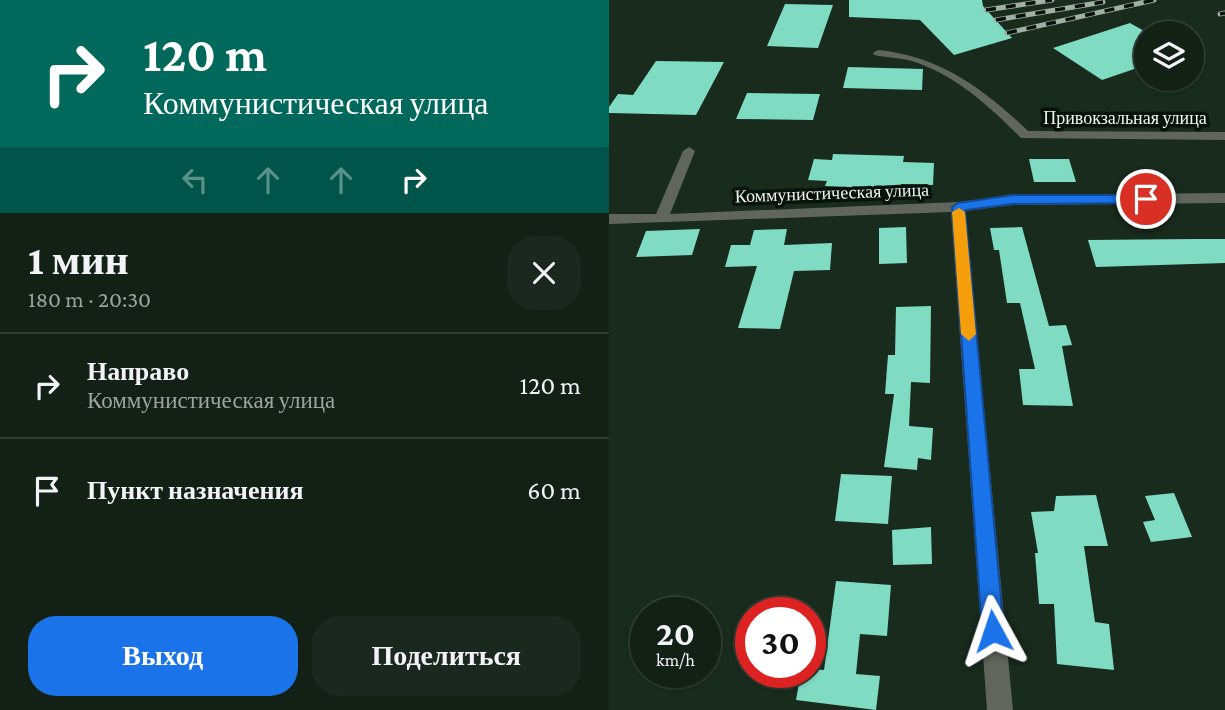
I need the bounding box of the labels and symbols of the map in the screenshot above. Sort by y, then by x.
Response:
street label: Привокзальная улица [1043,108,1207,128]
pin [1116,169,1176,229]
street label: Коммунистическая улица [735,180,929,206]
position arrow [956,594,1030,668]
speed limit sign: 30 [735,597,826,688]

